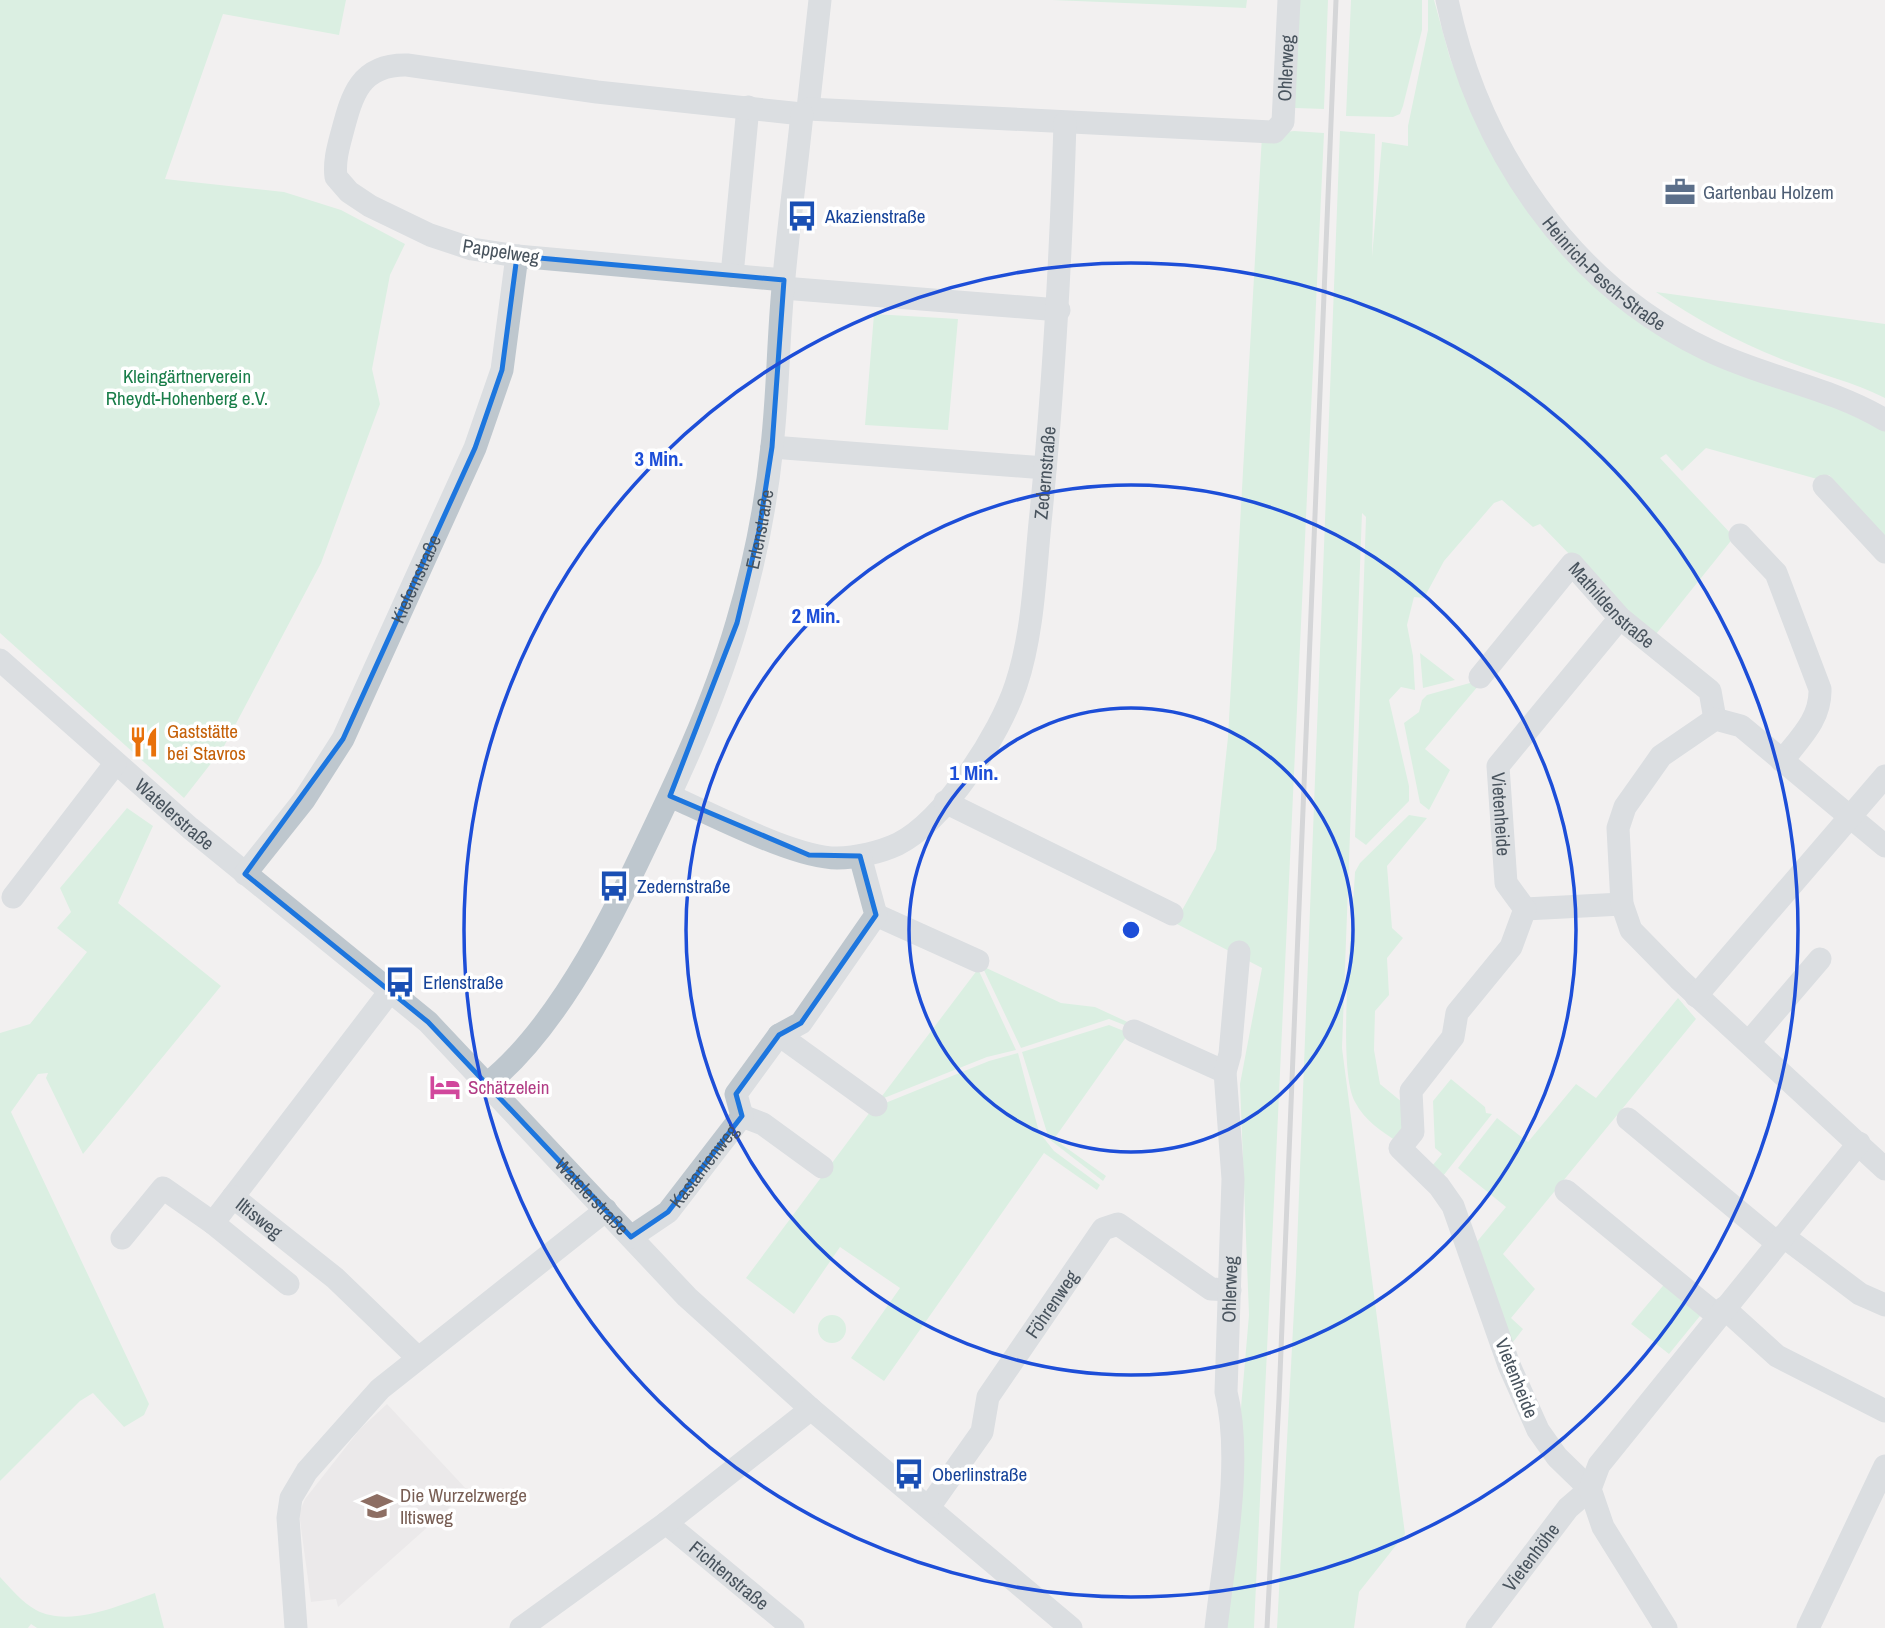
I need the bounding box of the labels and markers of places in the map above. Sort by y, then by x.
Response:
office icon: Gartenbau Holzem [1663,175,1697,209]
place label: Gartenbau Holzem [1703,179,1834,205]
bus stop icon: Akazienstraße [785,199,819,233]
place label: Akazienstraße [824,203,925,229]
place label: Gaststätte bei Stavros [167,718,246,766]
restaurant icon: Gaststätte bei Stavros [127,725,161,759]
bus stop icon: Zedernstraße [597,869,631,903]
place label: Zedernstraße [637,873,731,899]
centre of rings [1119,918,1143,942]
bus stop icon: Erlenstraße [383,965,417,999]
place label: Erlenstraße [423,969,504,995]
hotel icon: Schätzelein [428,1070,462,1104]
place label: Schätzelein [468,1074,549,1100]
bus stop icon: Oberlinstraße [892,1457,926,1491]
place label: Oberlinstraße [932,1461,1027,1487]
place label: Die Wurzelzwerge Iltisweg [400,1482,527,1530]
school or university icon: Die Wurzelzwerge Iltisweg [360,1489,394,1523]

